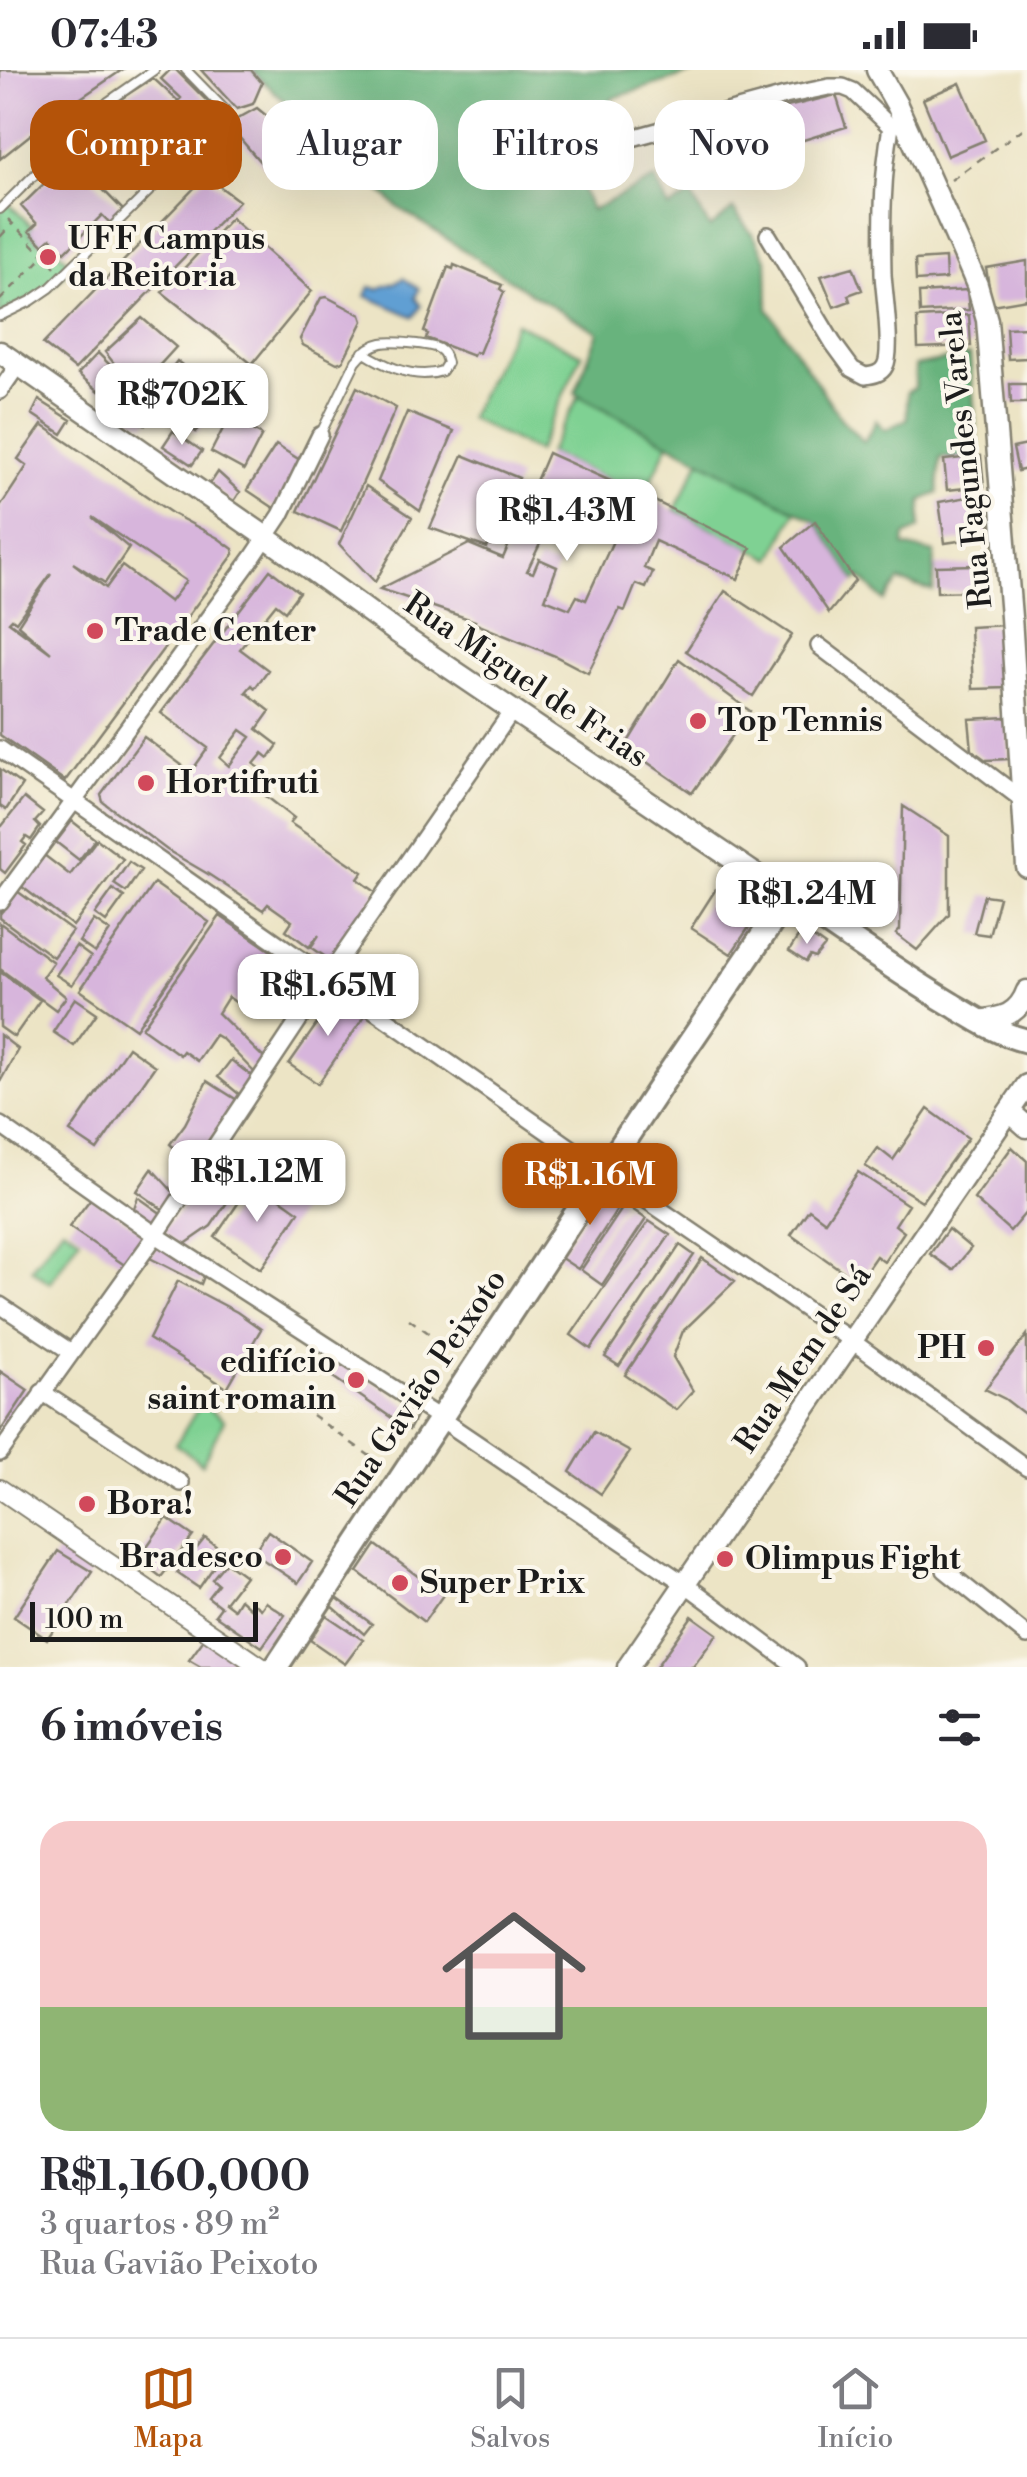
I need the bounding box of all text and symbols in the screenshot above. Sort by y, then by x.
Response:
text: 07:43 [50,12,158,59]
chip: Comprar [30,100,242,190]
chip: Alugar [262,100,438,190]
chip: Filtros [458,100,634,190]
chip: Novo [654,100,805,190]
place label: UFF Campus da Reitoria [68,219,265,296]
marker: UFF Campus da Reitoria [37,246,59,268]
street label: Rua Fagundes Varela [930,308,1002,611]
pin: R$702K [101,363,263,448]
text: R$702K [117,375,247,415]
pin: R$1.43M [475,479,659,564]
text: R$1.43M [498,491,636,531]
street label: Rua Miguel de Frias [396,583,656,777]
place label: Trade Center [115,611,317,651]
marker: Trade Center [84,620,106,642]
place label: Top Tennis [718,701,883,741]
marker: Top Tennis [687,710,709,732]
place label: Hortifruti [166,763,319,803]
marker: Hortifruti [135,772,157,794]
pin: R$1.24M [715,862,899,947]
text: R$1.24M [738,874,876,914]
pin: R$1.65M [236,954,420,1039]
text: R$1.65M [260,966,396,1006]
pin: R$1.12M [165,1140,349,1225]
pin: R$1.16M [498,1143,682,1228]
text: R$1.12M [191,1152,324,1192]
text: R$1.16M [524,1155,656,1195]
street label: Rua Mem de Sá [726,1257,881,1460]
street label: Rua Gavião Peixoto [327,1261,515,1515]
place label: PH [917,1328,966,1368]
marker: PH [975,1337,997,1359]
place label: edifício saint romain [148,1342,336,1419]
marker: edifício saint romain [345,1369,367,1391]
place label: Bora! [107,1484,193,1524]
marker: Bora! [76,1493,98,1515]
place label: Bradesco [119,1537,263,1577]
place label: Olimpus Fight [745,1539,961,1579]
marker: Bradesco [272,1546,294,1568]
marker: Olimpus Fight [714,1548,736,1570]
place label: Super Prix [420,1563,585,1603]
marker: Super Prix [389,1572,411,1594]
scale bar [30,1597,258,1642]
text: 100 m [45,1602,124,1637]
icon: filters [932,1700,987,1755]
text: 6 imóveis [40,1701,223,1754]
icon: home [424,1886,604,2066]
text: R$1,160,000 [40,2151,310,2204]
text: 3 quartos · 89 m² [40,2204,279,2244]
text: Rua Gavião Peixoto [40,2244,319,2284]
tab: Mapa [134,2361,203,2456]
tab: Salvos [470,2361,550,2456]
tab: Início [818,2361,893,2456]

